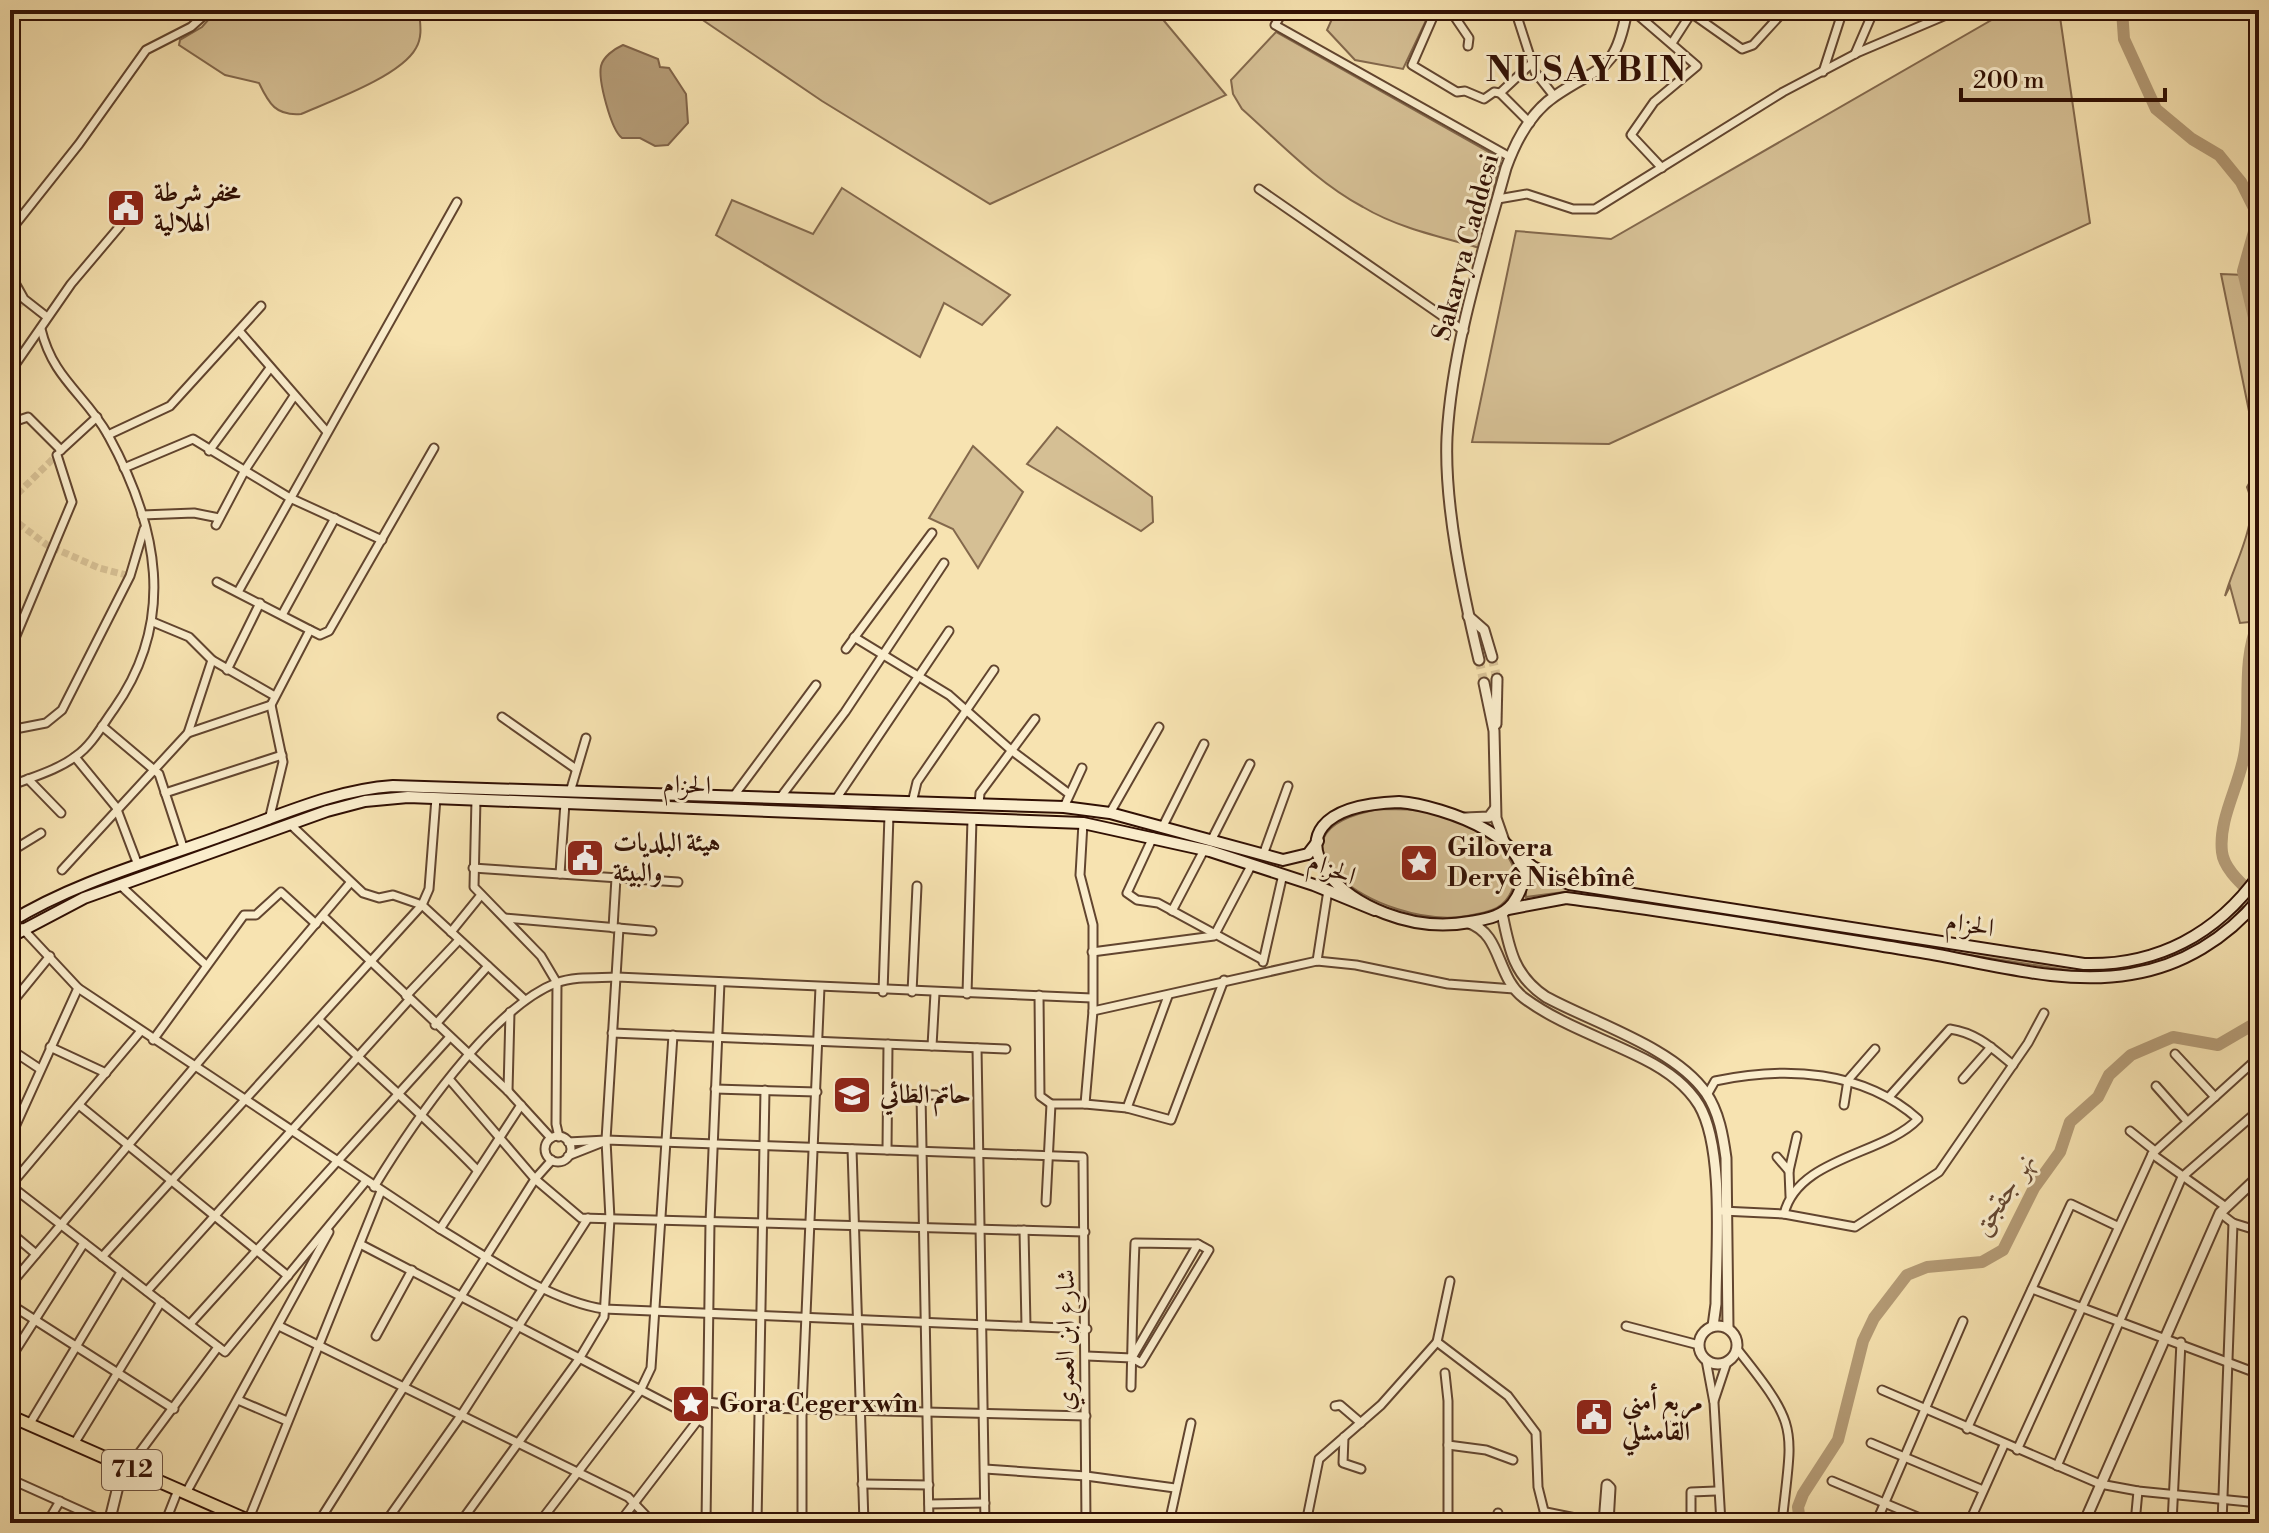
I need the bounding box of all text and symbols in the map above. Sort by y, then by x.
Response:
district label: NUSAYBIN [1486,50,1688,92]
scale bar [1961,52,2165,102]
text: 200 m [1973,66,2044,96]
street label: Sakarya Caddesi [1426,150,1506,344]
place label: مخفر شرطة الهلالية [154,177,242,239]
public building icon: مخفر شرطة الهلالية [105,187,147,229]
street label: الحزام [662,768,712,808]
place label: هيئة البلديات والبيئة [613,827,721,889]
place label: Gilovera Deryê Nisêbînê [1447,832,1635,894]
public building icon: هيئة البلديات والبيئة [564,837,606,879]
place icon: Gilovera Deryê Nisêbînê [1398,842,1440,884]
street label: الحزام [1302,845,1360,898]
street label: الحزام [1943,905,1996,951]
school or university icon: حاتم الطائي [831,1074,873,1116]
place label: حاتم الطائي [879,1079,971,1117]
water label: نهر جقجق [1964,1145,2044,1243]
street label: شارع ابن العمري [1050,1269,1087,1411]
place icon: Gora Cegerxwîn [670,1383,712,1425]
place label: مربع أمني القامشلي [1621,1383,1703,1456]
place label: Gora Cegerxwîn [719,1388,918,1420]
public building icon: مربع أمني القامشلي [1573,1396,1615,1438]
road number: 712 [102,1450,162,1490]

